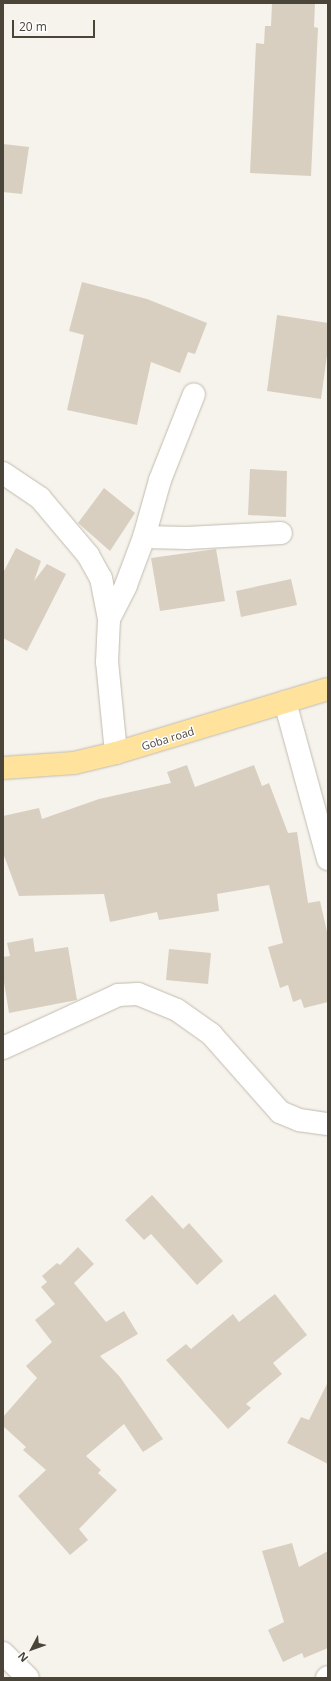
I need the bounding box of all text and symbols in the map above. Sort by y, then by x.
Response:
scale bar [14,12,97,38]
text: 20 m [19,18,47,35]
street label: Goba road [140,725,196,753]
north arrow [12,1629,52,1669]
text: N [14,1649,31,1666]

